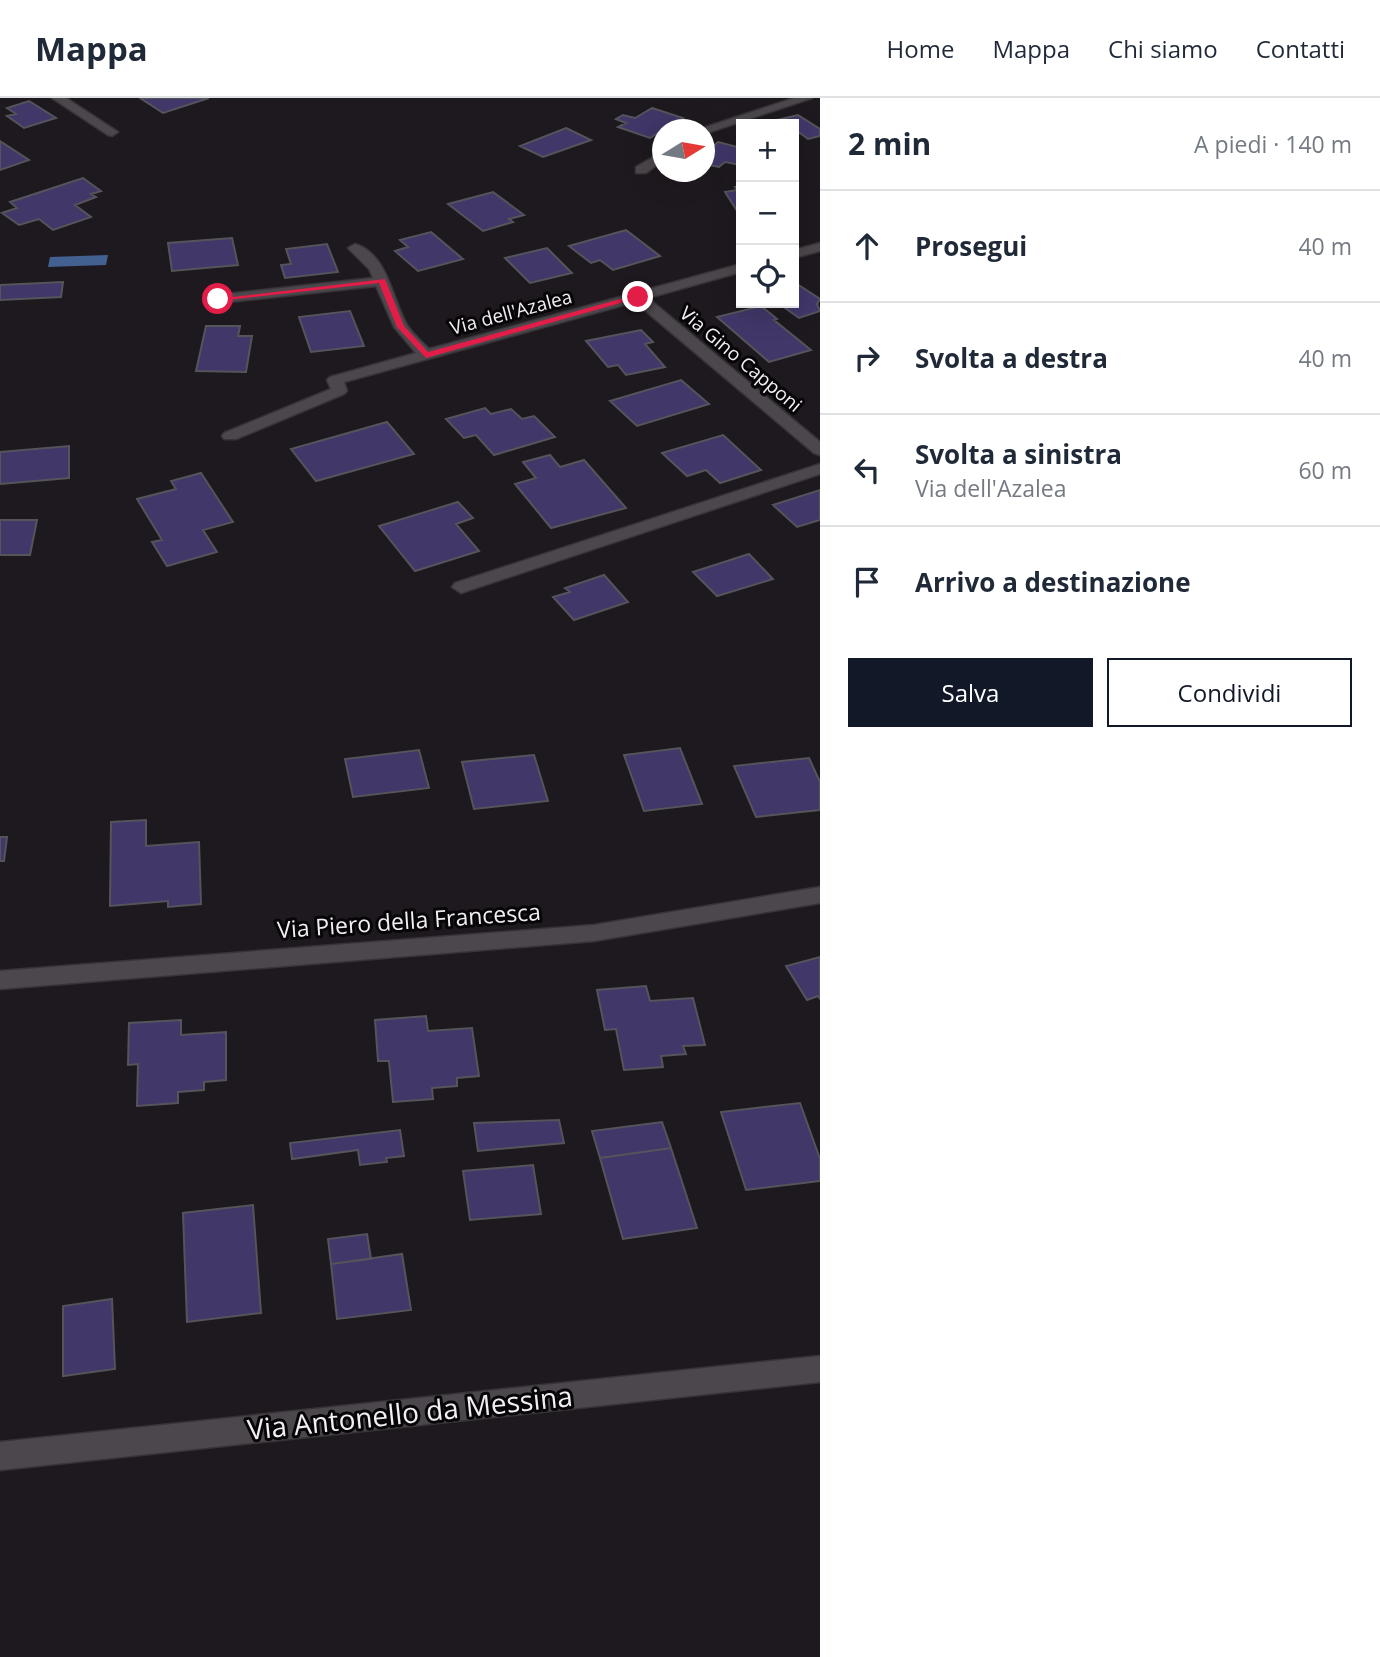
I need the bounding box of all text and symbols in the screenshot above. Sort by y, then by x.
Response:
text: Mappa [35,26,148,71]
text: Home [887,32,954,65]
text: Mappa [992,32,1070,65]
text: Chi siamo [1108,32,1218,65]
text: Contatti [1256,32,1345,65]
north arrow [652,119,715,182]
map controls [736,119,799,308]
button: + [736,119,799,182]
text: 2 min [848,123,931,164]
text: A piedi · 140 m [1194,128,1352,160]
button: − [736,182,799,245]
icon: ahead [848,227,886,265]
text: Prosegui [915,228,1027,264]
text: 40 m [1298,230,1352,262]
button: locate [736,245,799,308]
route end [622,281,653,312]
route start [202,283,233,314]
street label: Via dell'Azalea [447,283,575,341]
street label: Via Gino Capponi [674,300,808,418]
icon: right [848,339,886,377]
text: Svolta a destra [915,340,1108,376]
text: 40 m [1298,342,1352,374]
text: Svolta a sinistra [915,436,1122,472]
icon: left [848,451,886,489]
text: 60 m [1298,454,1352,486]
text: Via dell'Azalea [915,472,1067,504]
icon: arrive [848,563,886,601]
text: Arrivo a destinazione [915,564,1191,600]
button: Salva [848,658,1093,727]
button: Condividi [1107,658,1352,727]
street label: Via Piero della Francesca [276,895,542,945]
street label: Via Antonello da Messina [245,1376,574,1448]

